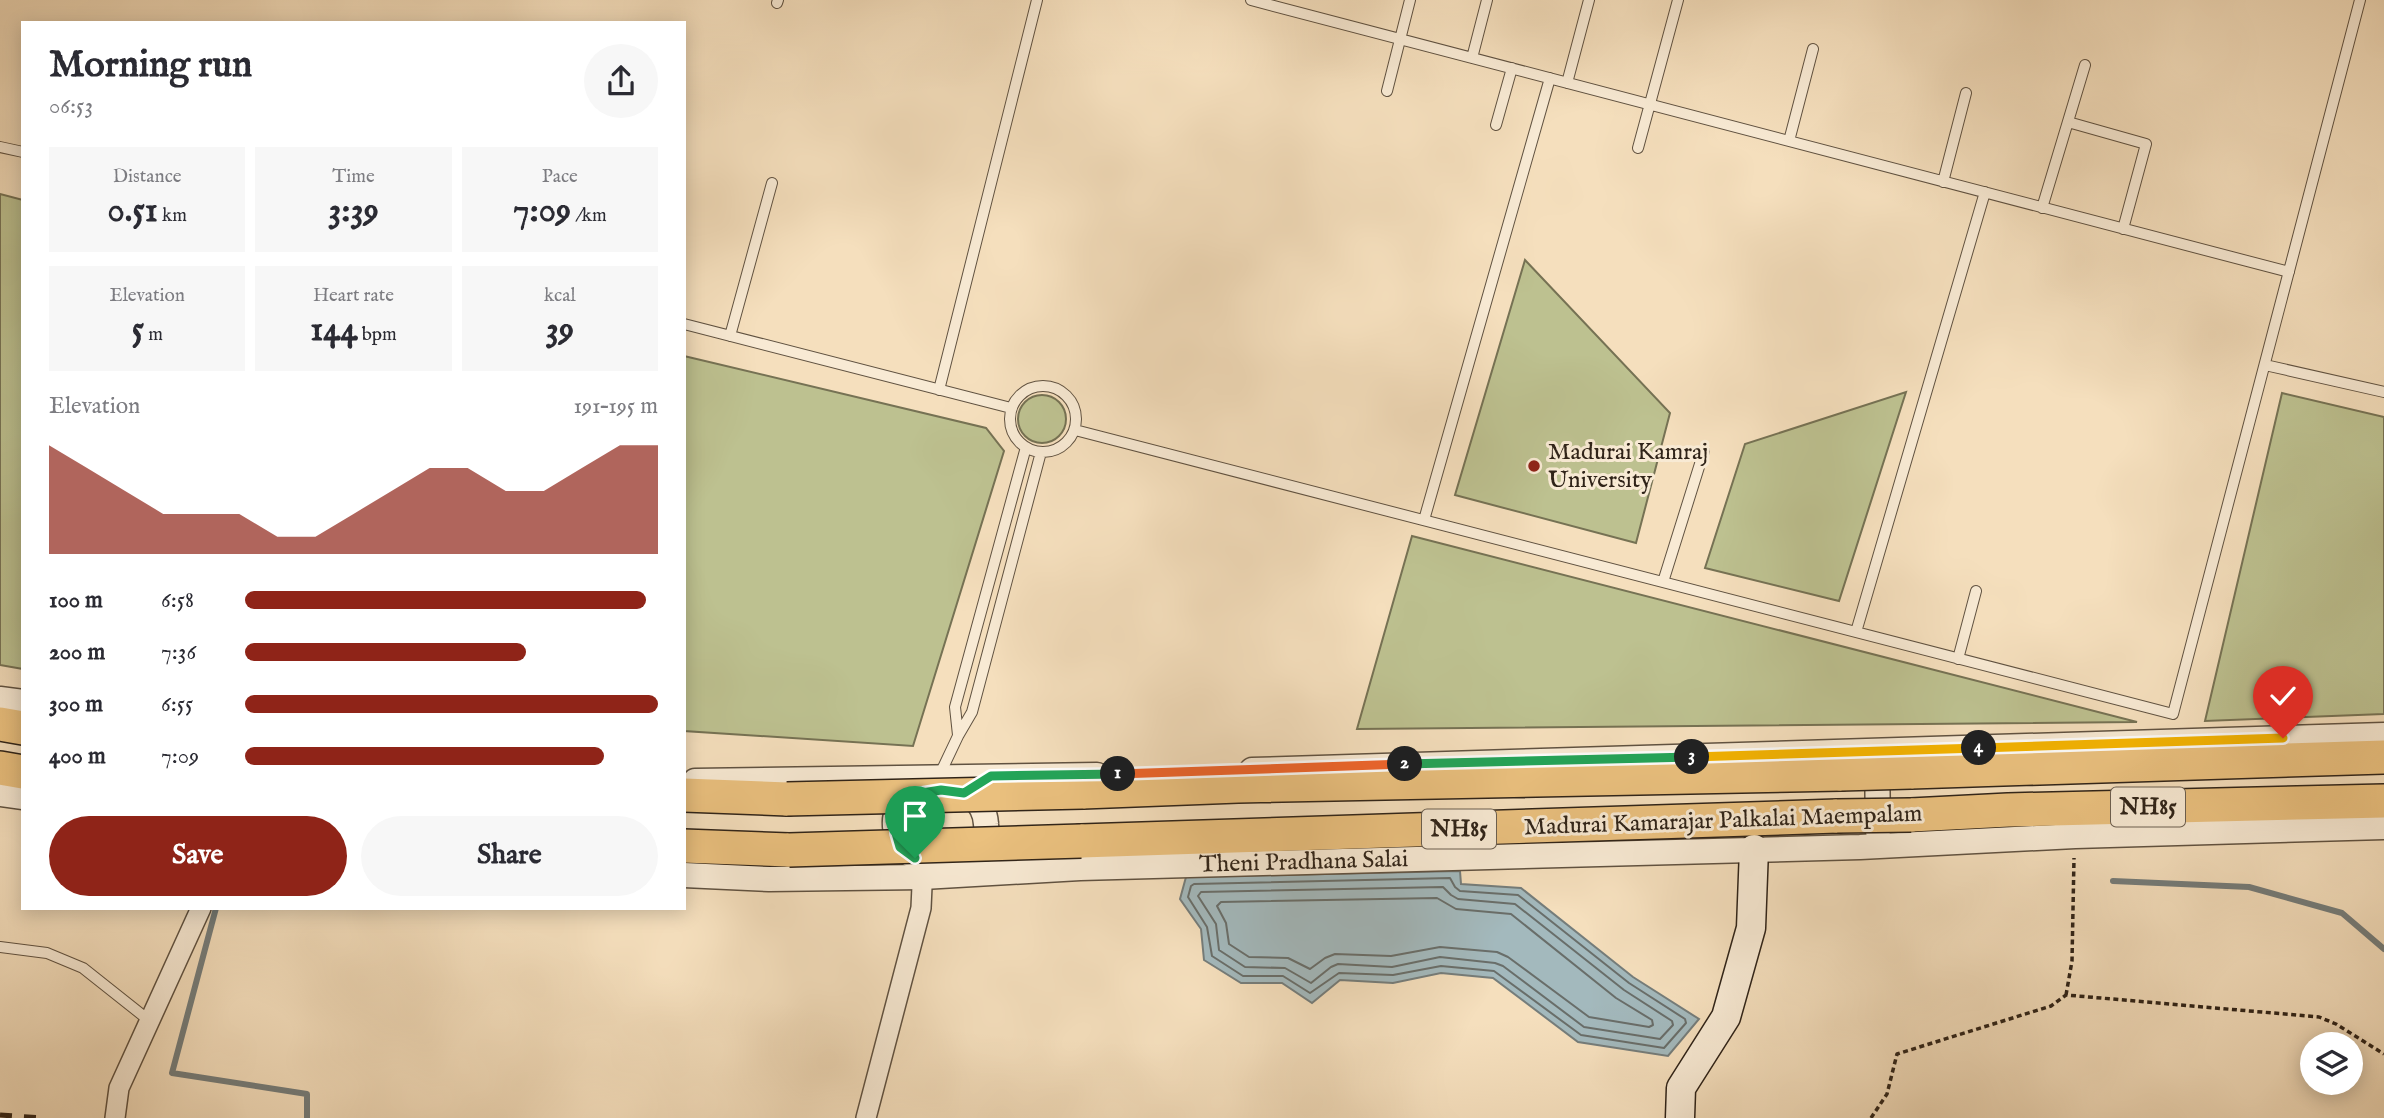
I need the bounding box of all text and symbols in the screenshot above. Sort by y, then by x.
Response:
text: Morning run [49,42,252,90]
button: share [584,44,658,118]
text: 06:53 [49,92,93,121]
text: Distance [113,165,182,189]
text: Time [332,165,375,189]
text: Pace [542,165,578,189]
text: 0.51 [107,189,158,234]
text: 3:39 [328,189,379,234]
text: 7:09 [513,189,571,234]
text: km [158,204,187,228]
text: /km [571,204,607,228]
text: Elevation [109,284,185,308]
text: Heart rate [313,284,394,308]
text: kcal [544,284,576,308]
text: 5 [131,308,144,353]
text: 144 [310,308,358,353]
text: 39 [546,308,574,353]
text: m [144,323,163,347]
text: bpm [358,323,397,347]
text: Elevation [49,392,140,421]
text: 191–195 m [573,392,658,421]
place label: Madurai Kamraj University [1548,437,1708,496]
marker: Madurai Kamraj University [1526,458,1542,474]
text: 100 m [49,586,103,615]
text: 6:58 [161,586,194,615]
text: 200 m [49,638,105,667]
text: 7:36 [161,638,196,667]
pin [2253,666,2313,738]
icon: check [2264,677,2302,715]
text: 300 m [49,690,103,719]
text: 6:55 [161,690,193,719]
pin: 4 [1962,730,1996,766]
text: 4 [1974,735,1983,759]
pin: 3 [1674,740,1710,774]
text: 400 m [49,742,106,771]
text: 7:09 [161,742,199,771]
text: 3 [1688,744,1695,768]
pin: 2 [1388,746,1422,782]
text: 2 [1400,751,1409,775]
pin: 1 [1100,756,1136,792]
text: 1 [1114,761,1121,785]
pin [885,786,945,858]
road number: NH85 [2111,788,2185,827]
icon: arrive [896,797,934,835]
street label: Madurai Kamarajar Palkalai Maempalam [1523,799,1923,843]
road number: NH85 [1422,810,1496,848]
button: Save [49,816,347,896]
button: Share [361,816,658,896]
street label: Theni Pradhana Salai [1199,844,1409,880]
map controls [2300,1032,2363,1095]
button: layers [2300,1032,2363,1095]

